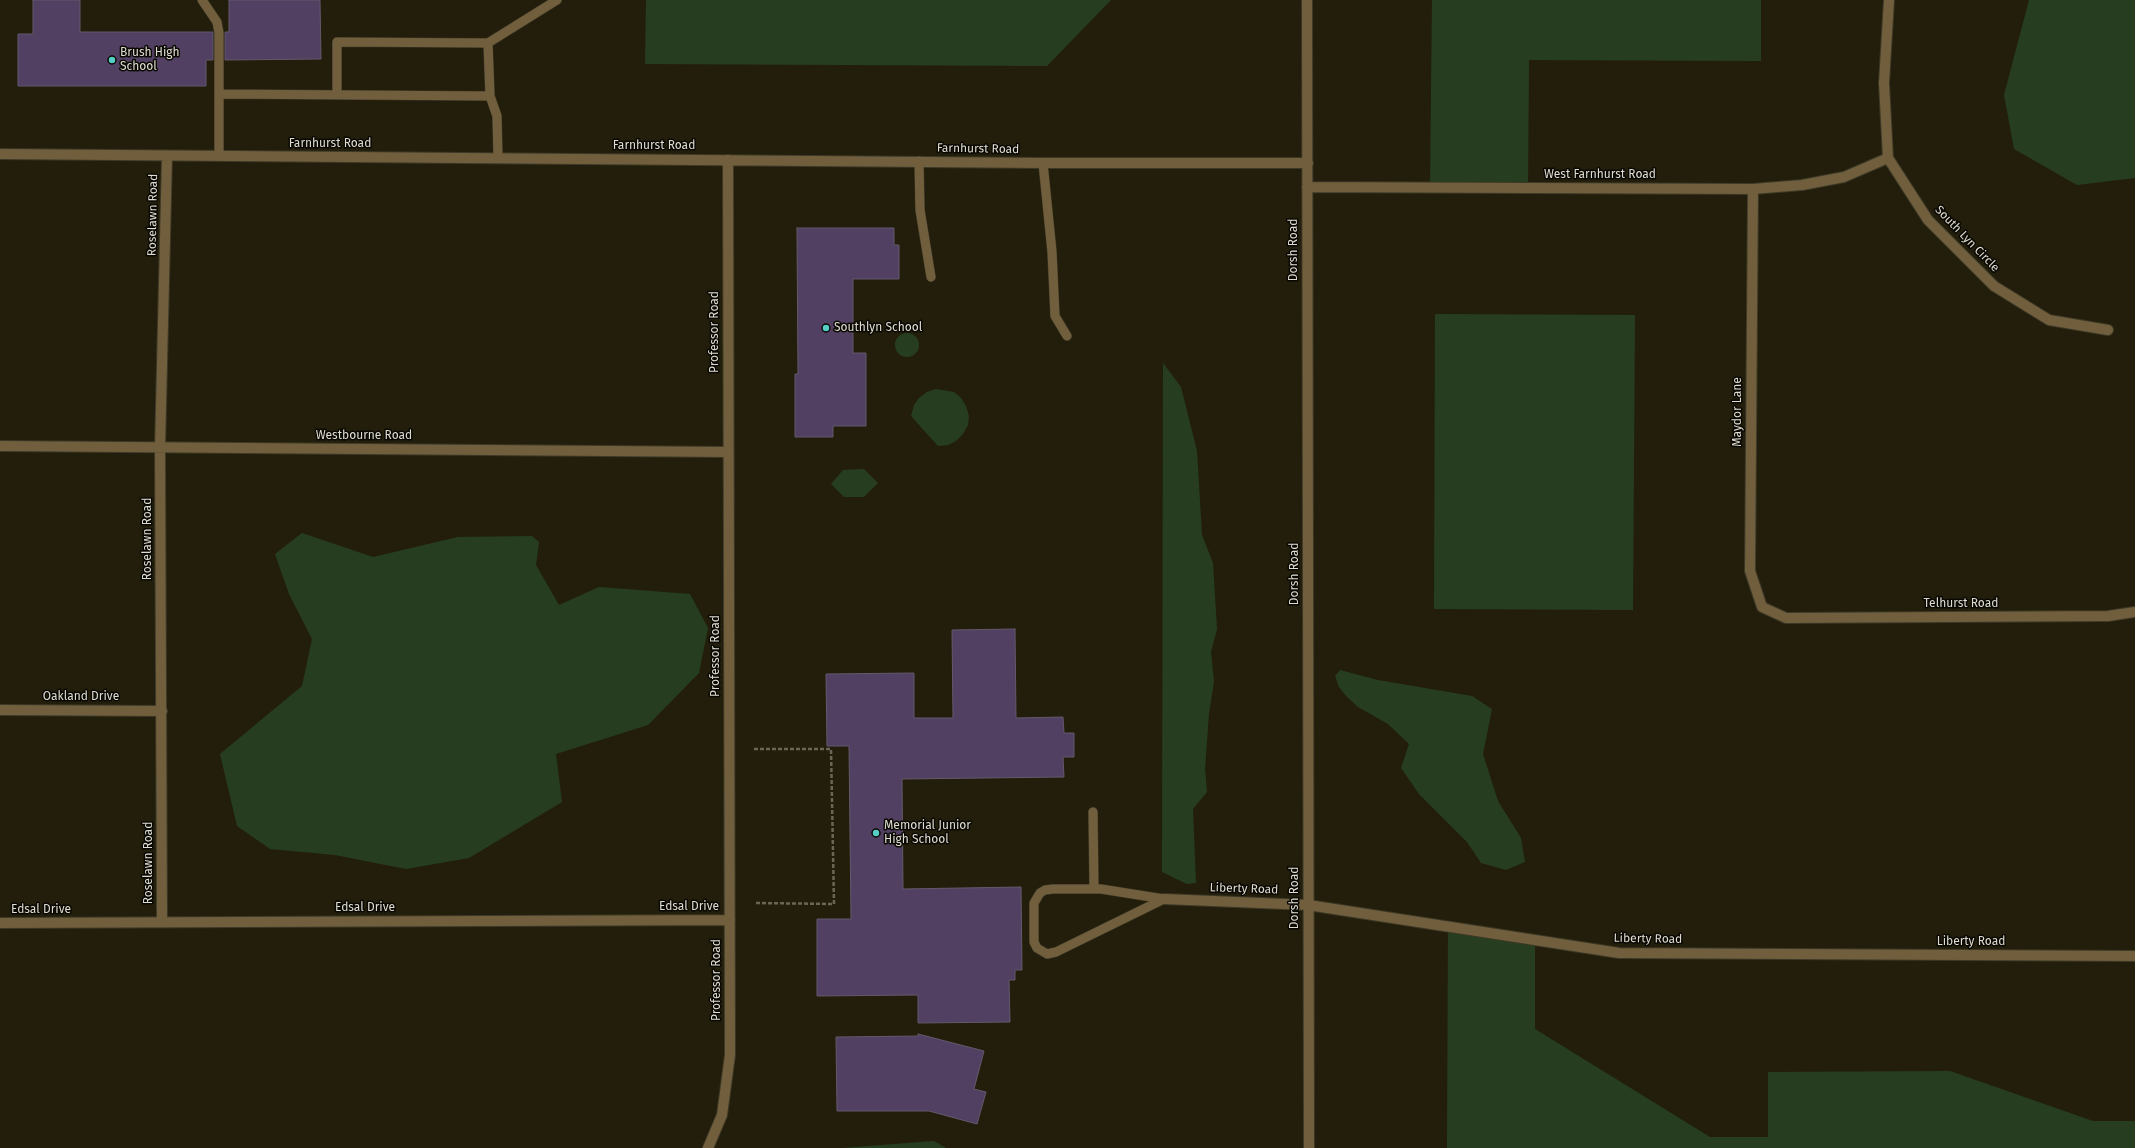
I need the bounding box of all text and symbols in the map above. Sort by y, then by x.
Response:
place label: Brush High School [120,46,180,74]
marker: Brush High School [107,55,117,65]
street label: Farnhurst Road [289,137,371,151]
street label: Farnhurst Road [613,139,695,153]
street label: Farnhurst Road [937,141,1019,157]
street label: West Farnhurst Road [1544,168,1656,182]
street label: Roselawn Road [145,174,161,256]
street label: South Lyn Circle [1932,203,2002,275]
street label: Dorsh Road [1287,219,1301,281]
street label: Professor Road [708,291,722,373]
place label: Southlyn School [834,321,922,335]
marker: Southlyn School [821,323,831,333]
street label: Maydor Lane [1731,377,1745,447]
street label: Westbourne Road [316,429,412,443]
street label: Roselawn Road [141,498,155,580]
street label: Dorsh Road [1288,543,1302,605]
street label: Telhurst Road [1924,597,1998,611]
street label: Professor Road [709,615,723,697]
street label: Oakland Drive [43,690,119,704]
place label: Memorial Junior High School [884,819,971,847]
street label: Roselawn Road [142,822,156,904]
marker: Memorial Junior High School [871,828,881,838]
street label: Dorsh Road [1288,867,1302,929]
street label: Liberty Road [1209,881,1279,897]
street label: Edsal Drive [659,900,719,914]
street label: Edsal Drive [335,901,395,915]
street label: Edsal Drive [11,903,71,917]
street label: Liberty Road [1614,931,1682,947]
street label: Liberty Road [1937,935,2005,949]
street label: Professor Road [710,939,724,1021]

